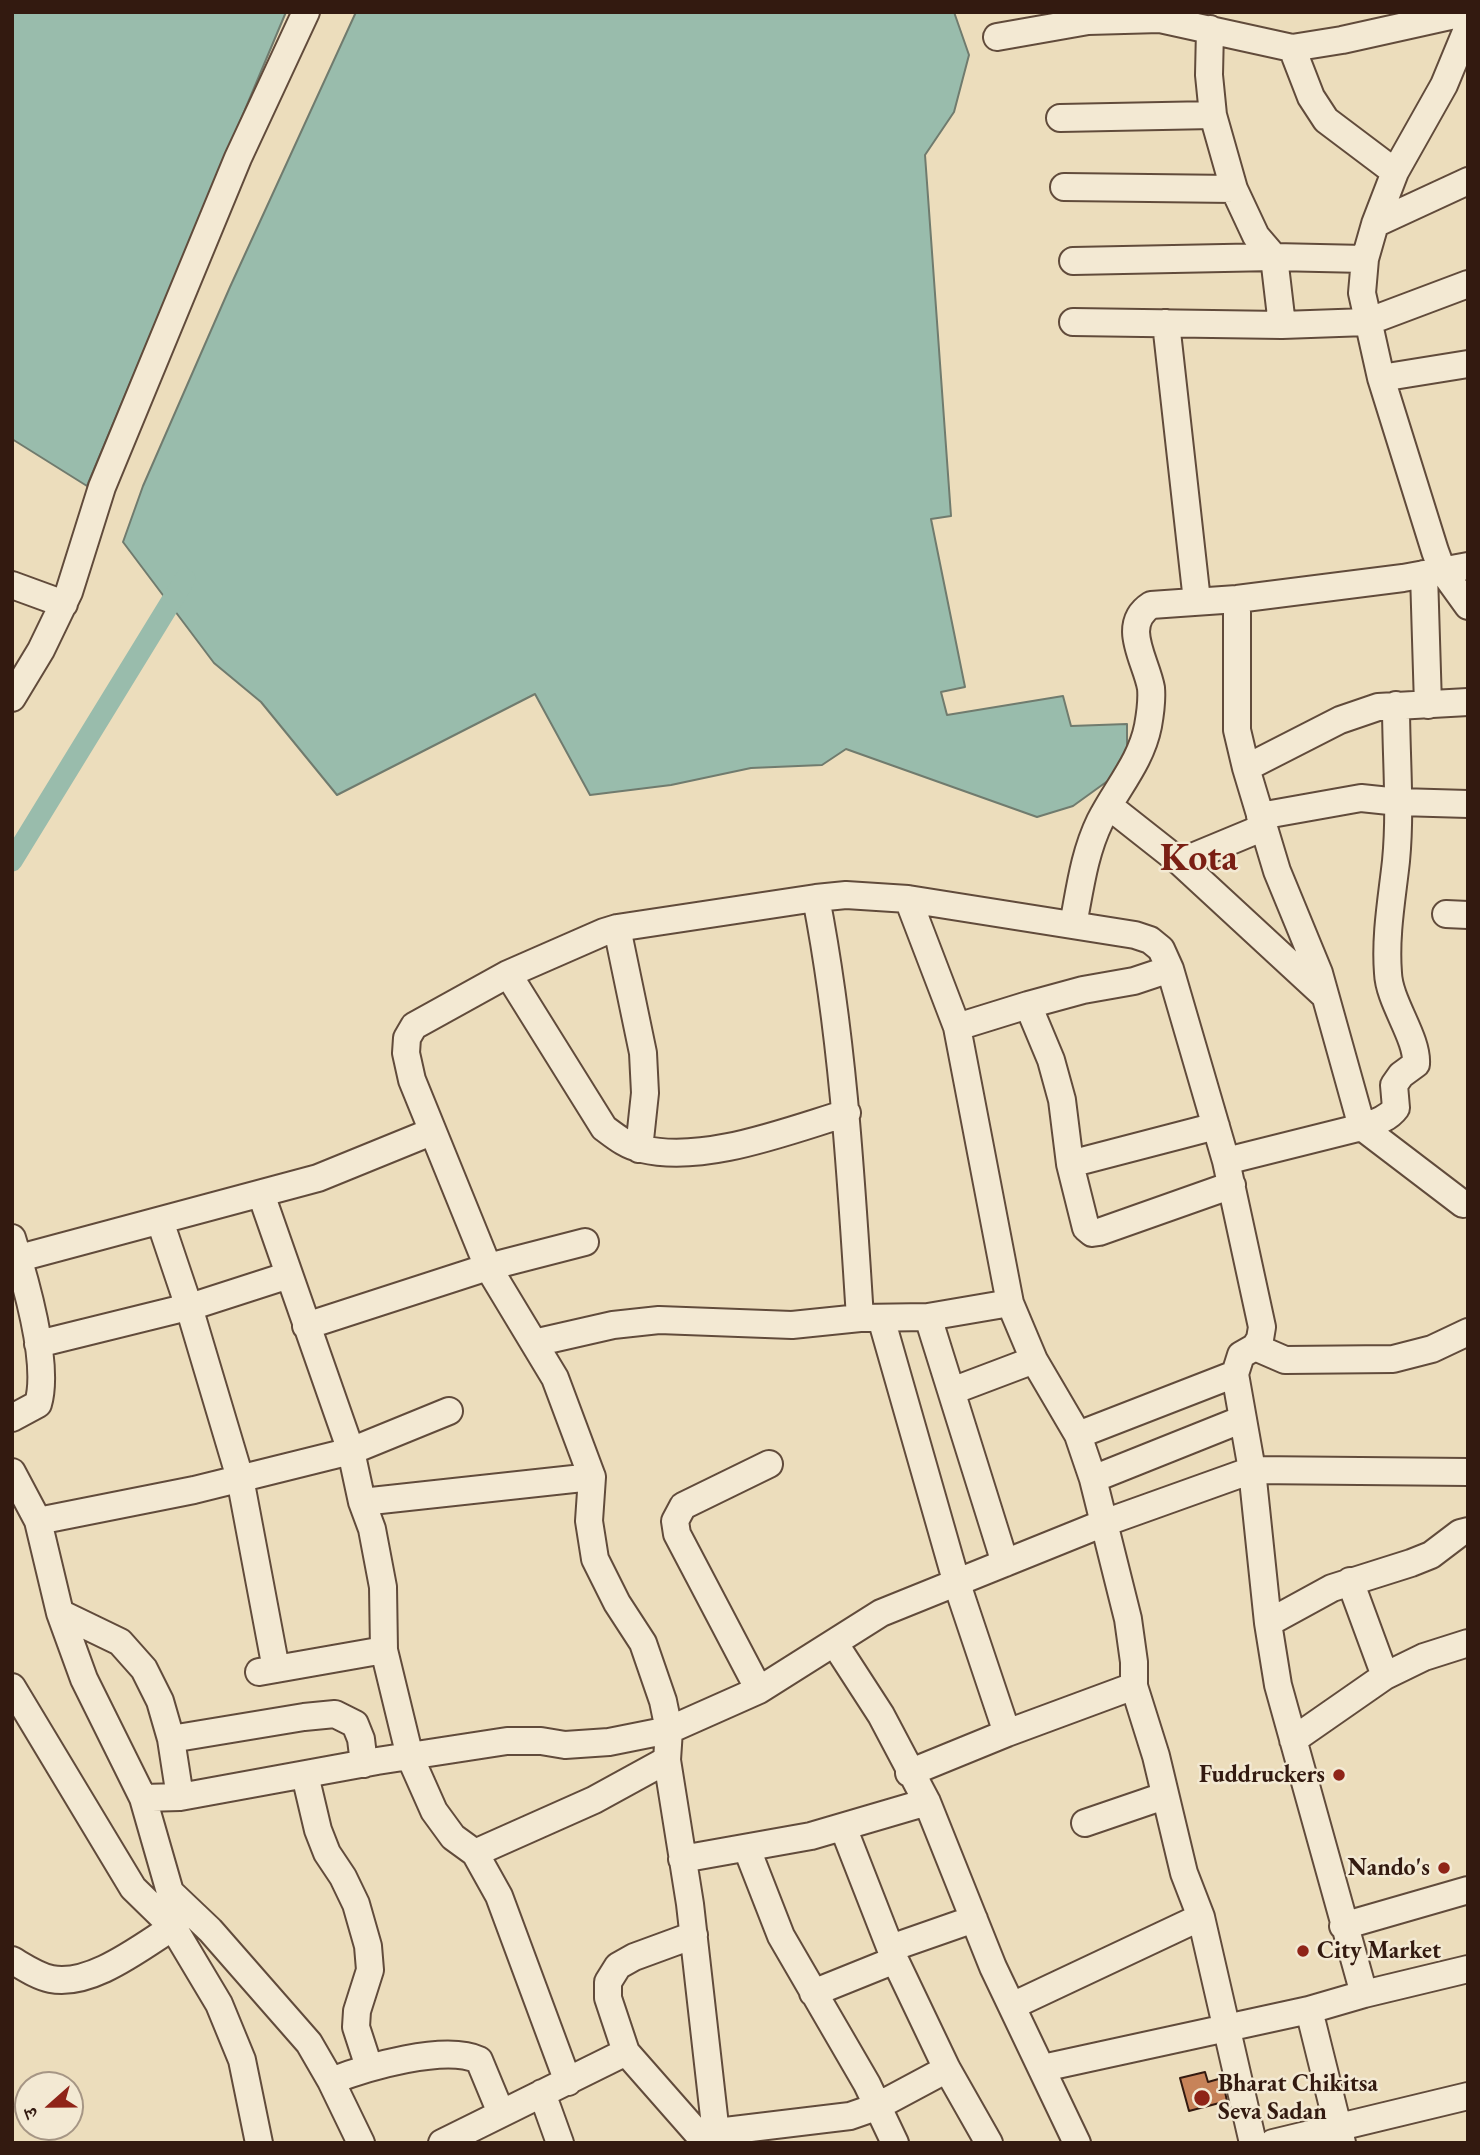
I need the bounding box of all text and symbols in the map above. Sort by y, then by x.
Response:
district label: Kota [1160,837,1238,883]
place label: Fuddruckers [1199,1761,1325,1789]
marker: Fuddruckers [1331,1767,1347,1783]
place label: Nando's [1348,1854,1430,1882]
marker: Nando's [1436,1860,1452,1876]
place label: City Market [1317,1937,1441,1965]
marker: City Market [1295,1943,1311,1959]
place label: Bharat Chikitsa Seva Sadan [1218,2070,1378,2126]
north arrow [14,2071,84,2141]
marker: Bharat Chikitsa Seva Sadan [1192,2088,1212,2108]
text: उ [17,2104,44,2122]

